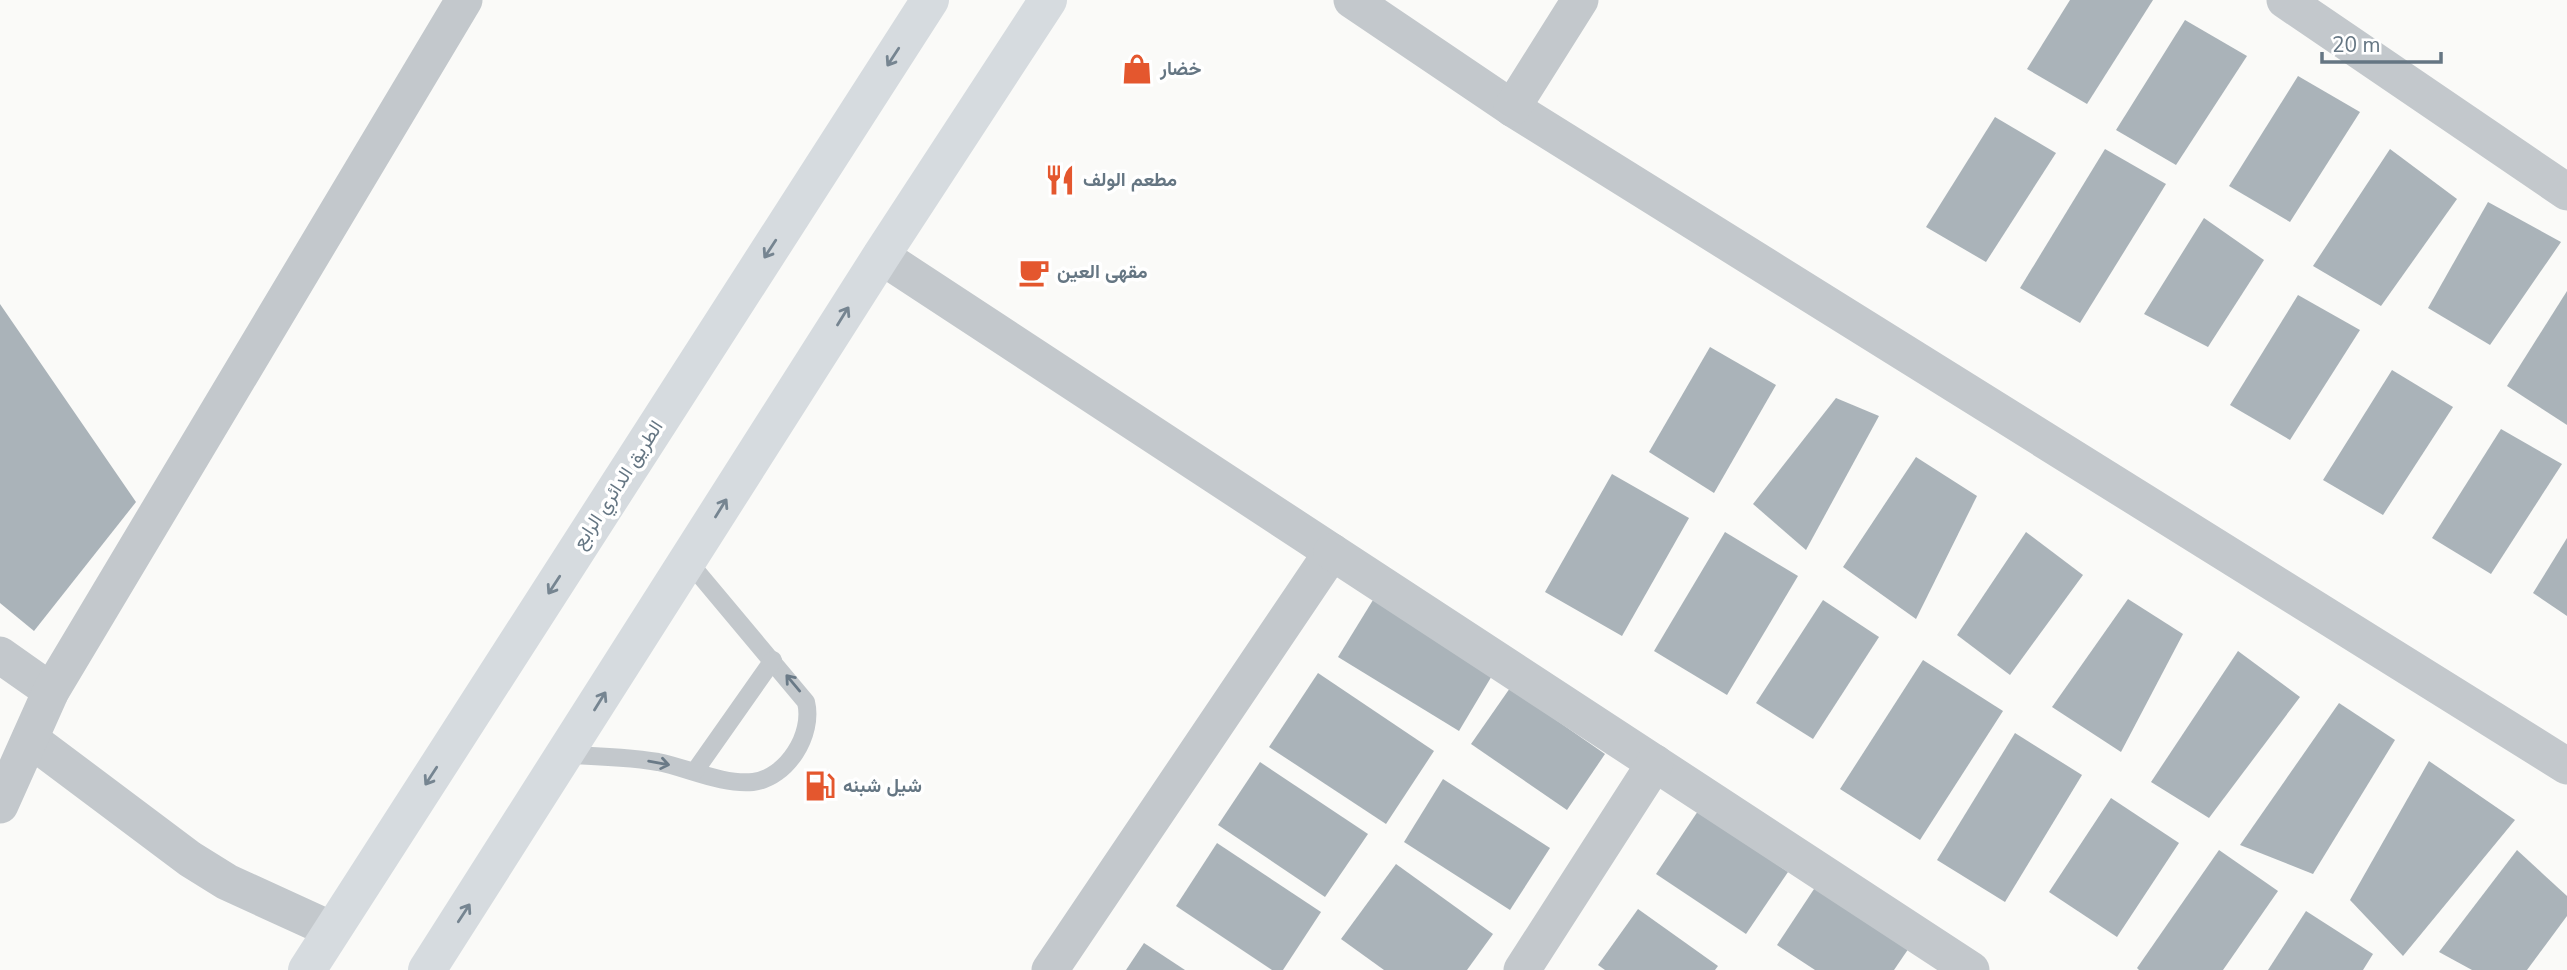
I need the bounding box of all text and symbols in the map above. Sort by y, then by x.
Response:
scale bar [2322,21,2441,65]
text: 20 m [2332,31,2381,59]
one-way arrow [885,47,899,67]
shop icon: خضار [1120,52,1154,86]
place label: خضار [1159,56,1201,82]
restaurant icon: مطعم الولف [1043,163,1077,197]
place label: مطعم الولف [1083,167,1177,193]
one-way arrow [762,239,777,258]
cafe icon: مقهى العين [1017,255,1051,289]
place label: مقهى العين [1057,259,1148,285]
one-way arrow [836,306,850,326]
street label: الطريق الدائري الرابع [567,416,671,556]
one-way arrow [714,499,729,518]
one-way arrow [547,574,561,594]
one-way arrow [785,674,801,692]
one-way arrow [594,691,608,711]
one-way arrow [647,757,670,770]
one-way arrow [424,766,439,785]
fuel station icon: شيل شبنه [803,769,837,803]
place label: شيل شبنه [843,773,922,799]
one-way arrow [458,903,472,923]

